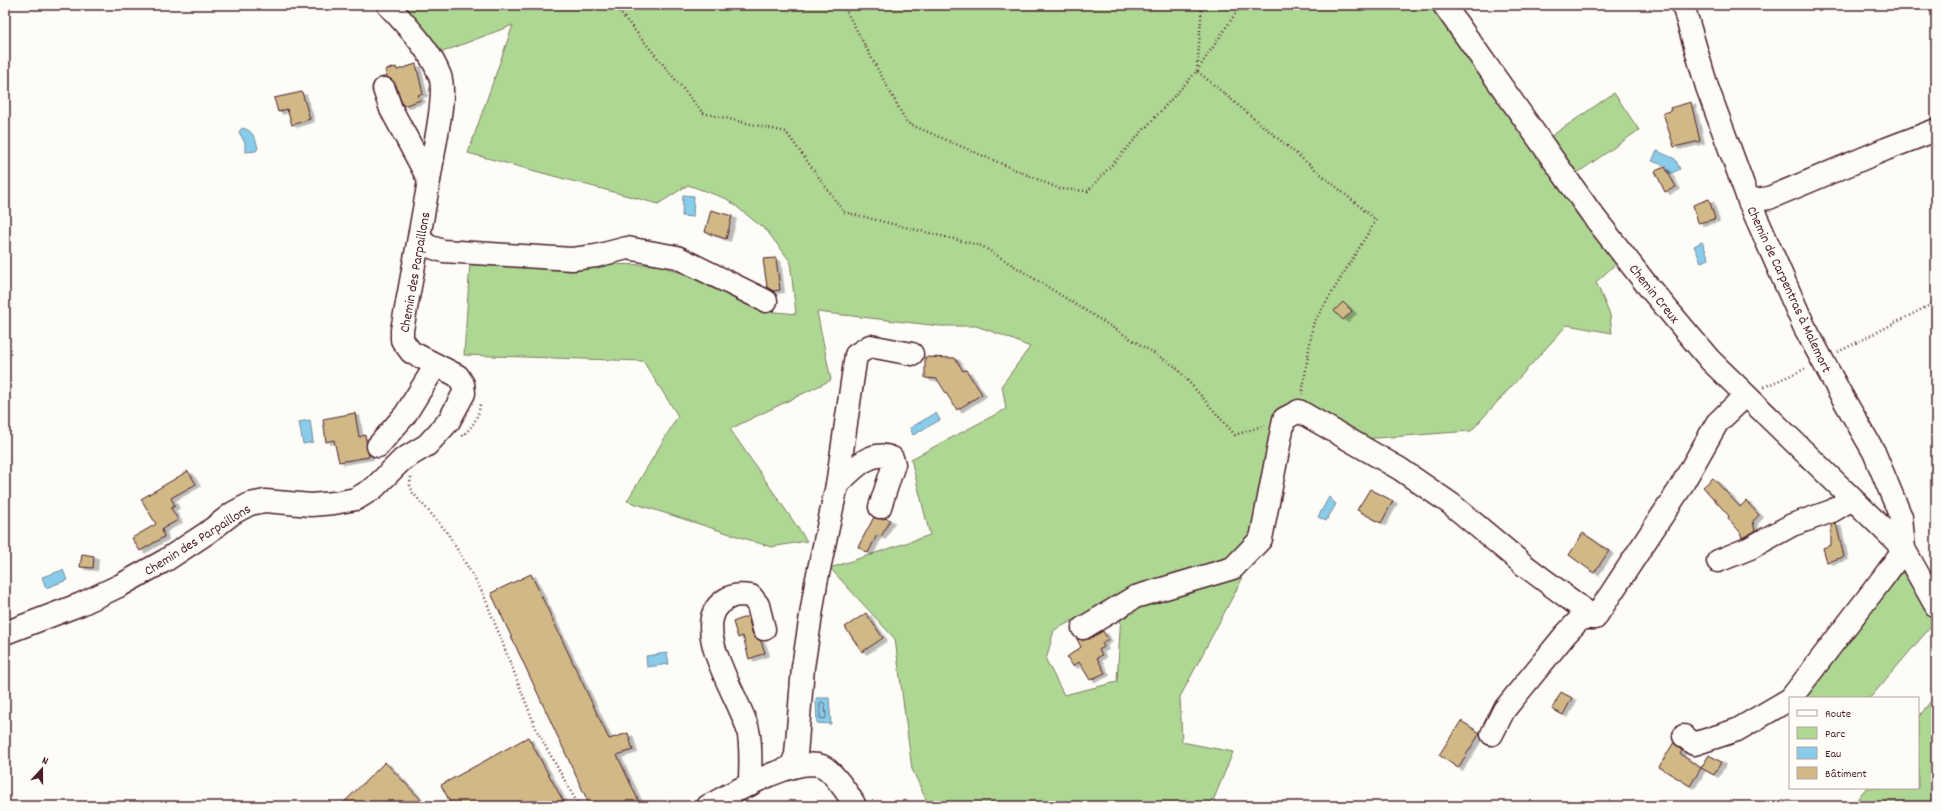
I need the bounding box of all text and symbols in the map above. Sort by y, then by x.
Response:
street label: Chemin de Carpentras à Malemort [1741,203,1836,376]
street label: Chemin des Parpaillons [396,210,436,334]
street label: Chemin Creux [1623,260,1684,328]
street label: Chemin des Parpaillons [141,500,255,582]
legend [1789,697,1919,789]
text: Route [1825,706,1851,723]
text: Parc [1825,726,1846,743]
text: Eau [1825,746,1841,763]
north arrow [22,749,62,789]
text: N [39,753,51,770]
text: Bâtiment [1825,766,1867,783]

